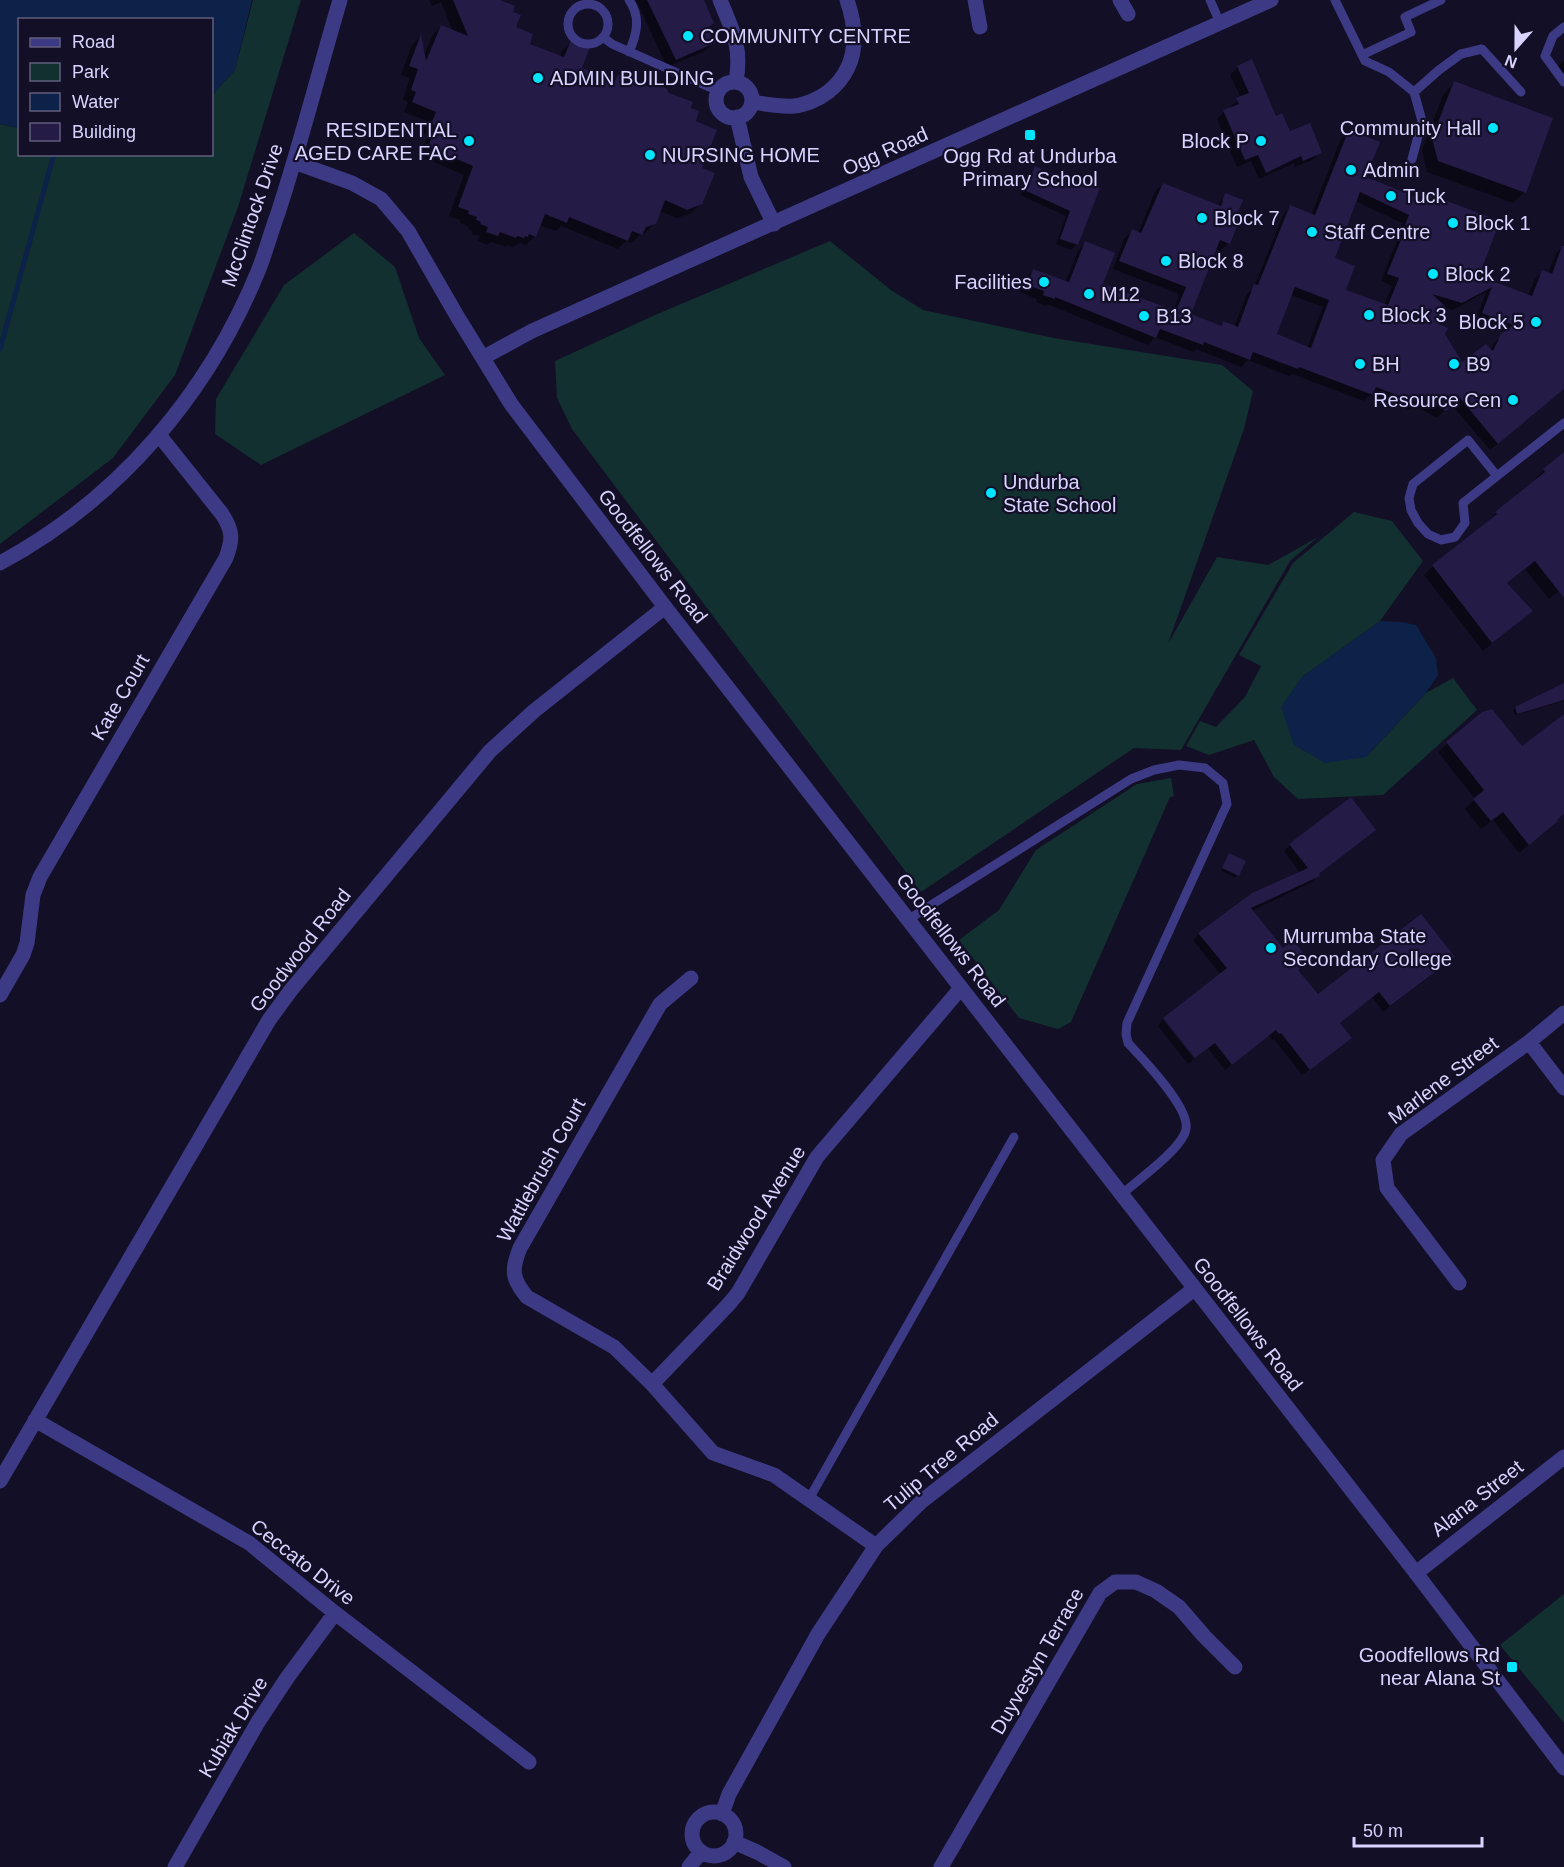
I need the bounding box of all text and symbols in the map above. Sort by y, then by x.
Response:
legend [18,18,213,156]
north arrow [1486,18,1546,78]
place label: COMMUNITY CENTRE [700,25,911,47]
marker: COMMUNITY CENTRE [681,29,695,43]
text: Road [72,32,115,52]
text: N [1502,52,1519,72]
text: Park [72,62,110,82]
place label: ADMIN BUILDING [550,67,714,89]
marker: ADMIN BUILDING [531,71,545,85]
text: Water [72,92,119,112]
place label: Community Hall [1340,117,1481,139]
place label: RESIDENTIAL AGED CARE FAC [295,119,457,164]
marker: Community Hall [1486,121,1500,135]
text: Building [72,122,136,142]
street label: Ogg Road [839,122,931,180]
marker: Ogg Rd at Undurba Primary School [1023,128,1037,142]
place label: Block P [1181,130,1249,152]
marker: RESIDENTIAL AGED CARE FAC [462,134,476,148]
marker: Block P [1254,134,1268,148]
street label: McClintock Drive [217,140,287,290]
place label: NURSING HOME [662,144,820,166]
place label: Ogg Rd at Undurba Primary School [943,145,1118,190]
marker: NURSING HOME [643,148,657,162]
place label: Admin [1363,159,1420,181]
marker: Admin [1344,163,1358,177]
place label: Tuck [1403,185,1447,207]
marker: Tuck [1384,189,1398,203]
place label: Block 7 [1214,207,1280,229]
marker: Block 7 [1195,211,1209,225]
place label: Block 1 [1465,212,1531,234]
marker: Block 1 [1446,216,1460,230]
place label: Staff Centre [1324,221,1430,243]
marker: Staff Centre [1305,225,1319,239]
place label: Block 8 [1178,250,1244,272]
marker: Block 8 [1159,254,1173,268]
place label: Block 2 [1445,263,1511,285]
marker: Block 2 [1426,267,1440,281]
place label: Facilities [954,271,1032,293]
marker: Facilities [1037,275,1051,289]
place label: M12 [1101,283,1140,305]
marker: M12 [1082,287,1096,301]
place label: Block 3 [1381,304,1447,326]
place label: B13 [1156,305,1192,327]
marker: Block 3 [1362,308,1376,322]
marker: B13 [1137,309,1151,323]
place label: Block 5 [1458,311,1524,333]
marker: Block 5 [1529,315,1543,329]
place label: BH [1372,353,1400,375]
place label: B9 [1466,353,1490,375]
marker: BH [1353,357,1367,371]
marker: B9 [1447,357,1461,371]
place label: Resource Cen [1373,389,1501,411]
marker: Resource Cen [1506,393,1520,407]
place label: Undurba State School [1003,471,1116,516]
street label: Goodfellows Road [594,485,712,627]
marker: Undurba State School [984,486,998,500]
street label: Kate Court [87,650,154,744]
street label: Goodfellows Road [892,869,1010,1011]
street label: Goodwood Road [245,884,355,1016]
place label: Murrumba State Secondary College [1283,925,1452,970]
marker: Murrumba State Secondary College [1264,941,1278,955]
street label: Marlene Street [1384,1031,1502,1128]
street label: Wattlebrush Court [492,1094,590,1245]
street label: Braidwood Avenue [703,1142,809,1294]
street label: Goodfellows Road [1189,1253,1307,1395]
street label: Tulip Tree Road [880,1408,1002,1516]
street label: Alana Street [1427,1455,1527,1541]
street label: Ceccato Drive [247,1515,359,1609]
street label: Duyvestyn Terrace [986,1584,1088,1738]
place label: Goodfellows Rd near Alana St [1359,1644,1500,1689]
marker: Goodfellows Rd near Alana St [1505,1660,1519,1674]
street label: Kubiak Drive [194,1673,272,1781]
scale bar [1354,1810,1482,1848]
text: 50 m [1363,1821,1403,1841]

